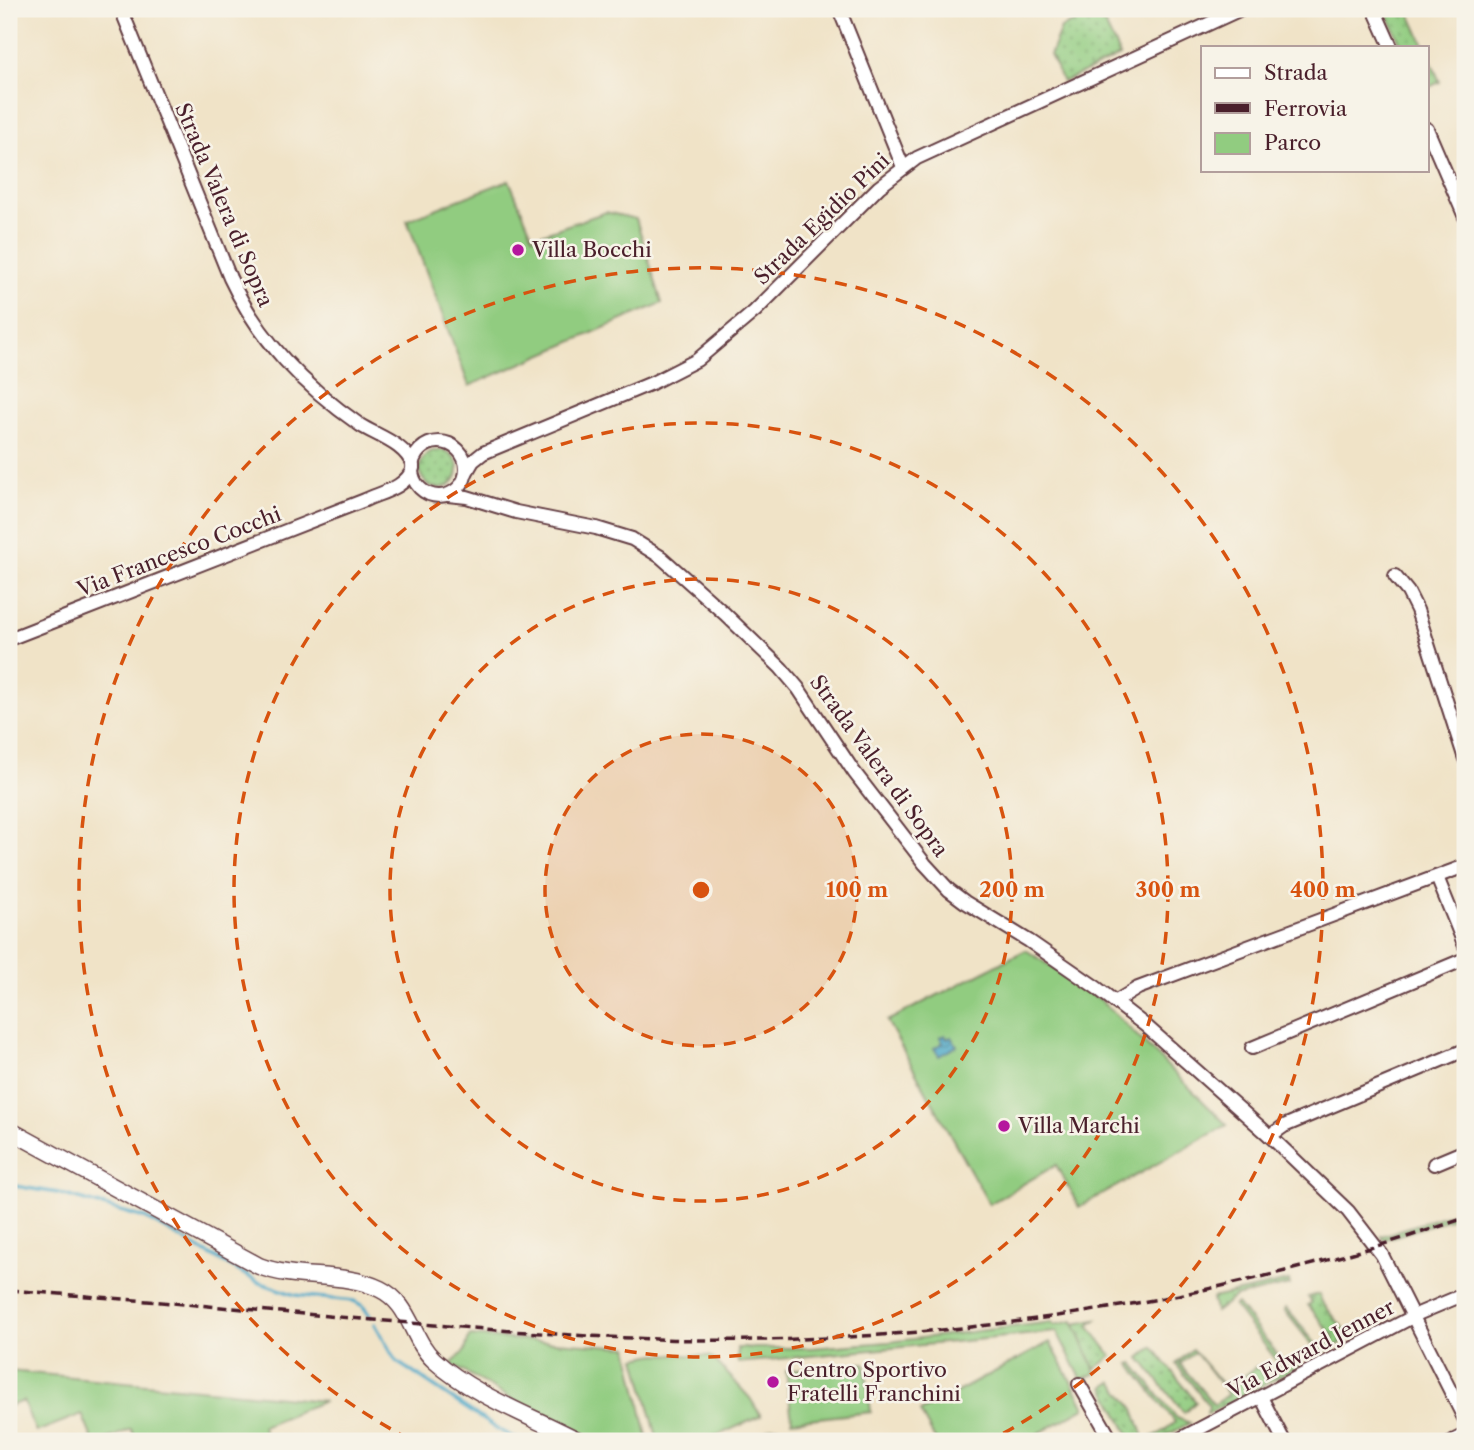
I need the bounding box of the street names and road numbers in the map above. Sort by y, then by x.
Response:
street label: Strada Valera di Sopra [170,99,279,311]
street label: Strada Egidio Pini [749,148,894,290]
street label: Via Francesco Cocchi [72,501,284,602]
street label: Strada Valera di Sopra [805,670,954,862]
street label: Via Edward Jenner [1222,1294,1399,1404]

